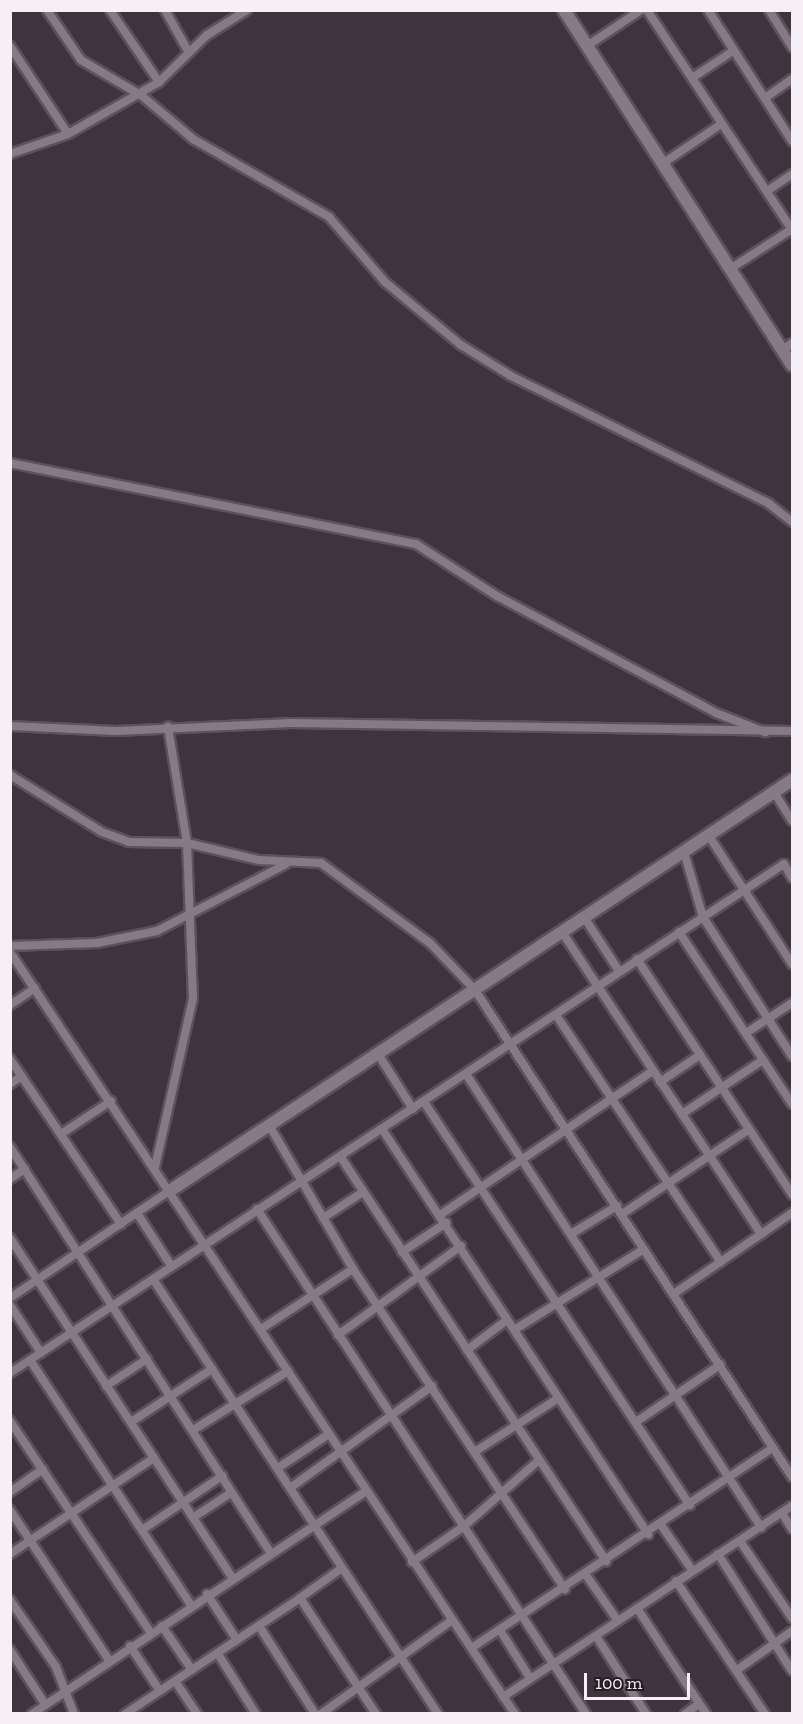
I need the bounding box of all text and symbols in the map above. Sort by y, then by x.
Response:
scale bar [587,1661,694,1699]
text: 100 m [595,1672,642,1694]

